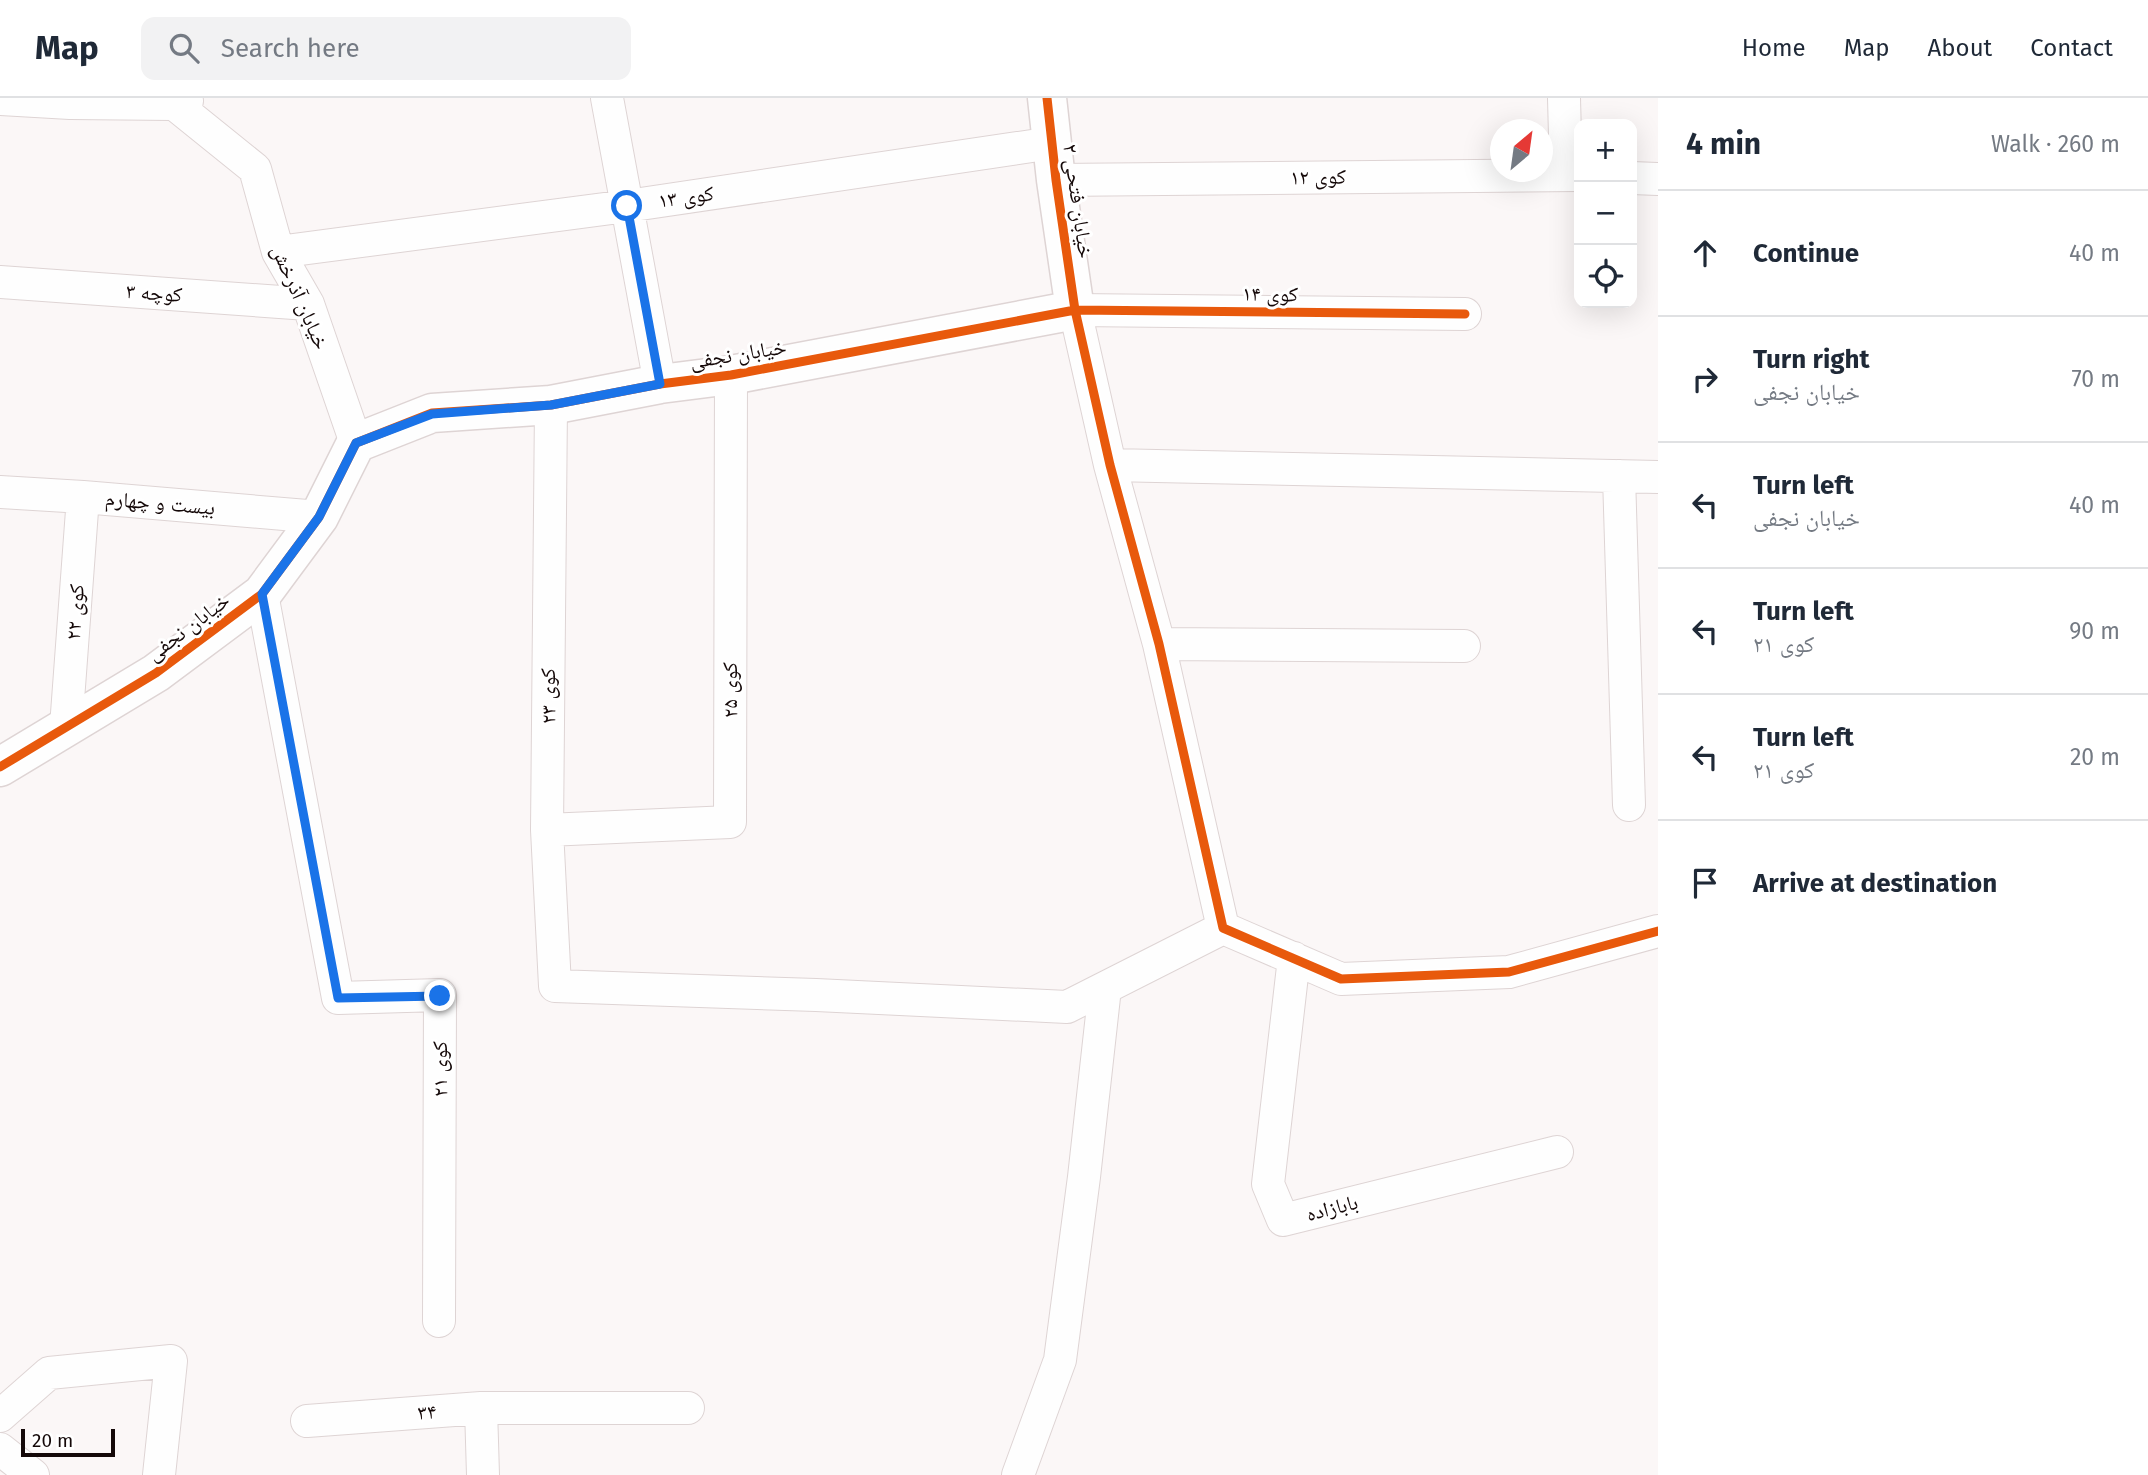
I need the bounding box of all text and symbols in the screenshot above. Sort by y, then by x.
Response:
search box [141,17,631,80]
text: Map [35,28,99,68]
icon: search [165,29,203,67]
text: Search here [221,33,360,64]
text: Home [1742,34,1806,62]
text: Map [1844,34,1890,62]
text: About [1928,34,1992,62]
text: Contact [2030,34,2113,62]
north arrow [1490,119,1553,182]
map controls [1574,119,1637,308]
button: + [1574,119,1637,182]
text: 4 min [1686,126,1761,162]
text: Walk · 260 m [1991,130,2120,158]
street label: خیابان فتحی ۲ [1057,142,1099,260]
street label: کوی ۱۲ [1290,164,1346,190]
street label: کوی ۱۳ [656,180,716,214]
button: − [1574,182,1637,245]
route start [611,190,642,221]
icon: ahead [1686,234,1724,272]
text: Continue [1753,238,1859,269]
text: 40 m [2069,239,2120,267]
street label: خیابان آذرخش [265,241,335,353]
button: locate [1574,245,1637,308]
street label: کوچه ۳ [125,278,183,308]
street label: کوی ۱۴ [1242,281,1298,307]
street label: خیابان نجفی [688,334,788,374]
text: Turn right [1753,344,1870,375]
icon: right [1686,360,1724,398]
text: 70 m [2071,365,2120,393]
text: خیابان نجفی [1753,378,1860,406]
text: Turn left [1753,470,1854,501]
street label: بیست و چهارم [104,485,216,522]
icon: left [1686,486,1724,524]
text: 40 m [2069,491,2120,519]
text: خیابان نجفی [1753,504,1860,532]
street label: کوی ۲۲ [60,583,90,641]
street label: خیابان نجفی [141,587,235,667]
text: Turn left [1753,596,1854,627]
icon: left [1686,612,1724,650]
text: 90 m [2069,617,2120,645]
text: کوی ۲۱ [1753,630,1814,658]
street label: کوی ۲۵ [717,662,743,718]
street label: کوی ۲۳ [535,668,561,724]
text: Turn left [1753,722,1854,753]
icon: left [1686,738,1724,776]
text: 20 m [2070,743,2120,771]
text: کوی ۲۱ [1753,756,1814,784]
icon: arrive [1686,864,1724,902]
text: Arrive at destination [1753,868,1997,899]
route end [424,980,455,1011]
street label: کوی ۲۱ [427,1041,453,1097]
street label: بابازاده [1303,1189,1361,1227]
street label: ۳۴ [417,1398,437,1426]
scale bar [21,1426,116,1458]
text: 20 m [32,1429,73,1452]

